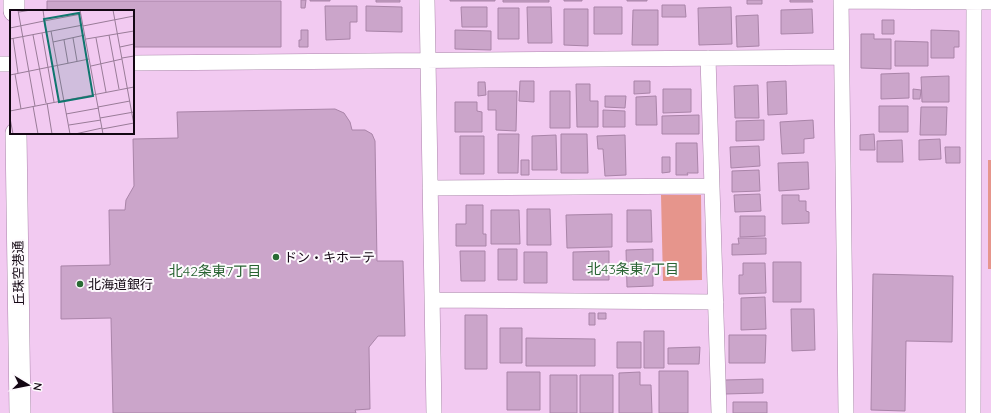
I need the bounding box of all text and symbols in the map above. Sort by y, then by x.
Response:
inset map [10,10,134,134]
street label: 丘珠空港通 [9,240,27,306]
place label: ドン・キホーテ [284,249,375,265]
marker: ドン・キホーテ [271,252,281,262]
district label: 北43条東7丁目 [587,260,679,278]
district label: 北42条東7丁目 [169,262,261,280]
place label: 北海道銀行 [88,276,153,292]
marker: 北海道銀行 [75,279,85,289]
north arrow [8,365,48,405]
text: N [30,382,45,392]

